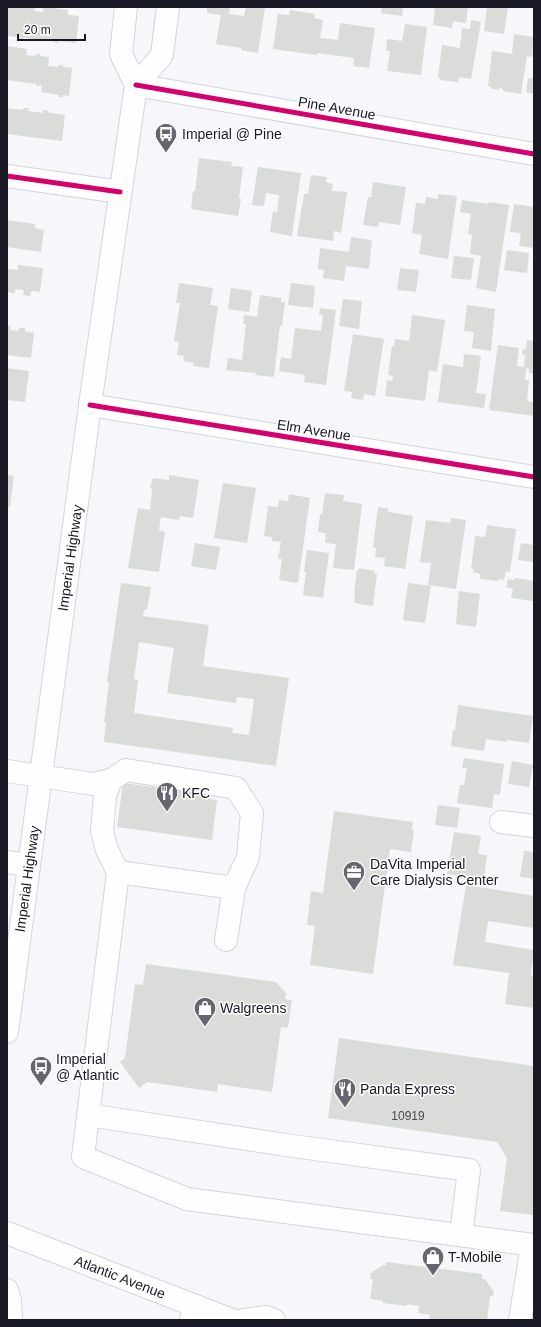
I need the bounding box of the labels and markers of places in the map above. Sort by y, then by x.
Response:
bus stop icon: Imperial @ Pine [153,121,179,154]
place label: Imperial @ Pine [182,126,282,142]
restaurant icon: KFC [154,780,180,813]
place label: KFC [182,785,210,801]
place label: DaVita Imperial Care Dialysis Center [370,856,499,888]
office icon: DaVita Imperial Care Dialysis Center [341,859,367,892]
shop icon: Walgreens [192,995,218,1028]
place label: Walgreens [220,1000,286,1016]
place label: Imperial @ Atlantic [56,1051,119,1083]
bus stop icon: Imperial @ Atlantic [28,1054,54,1087]
restaurant icon: Panda Express [332,1076,358,1109]
place label: Panda Express [360,1081,455,1097]
shop icon: T-Mobile [420,1244,446,1277]
place label: T-Mobile [448,1249,502,1265]

